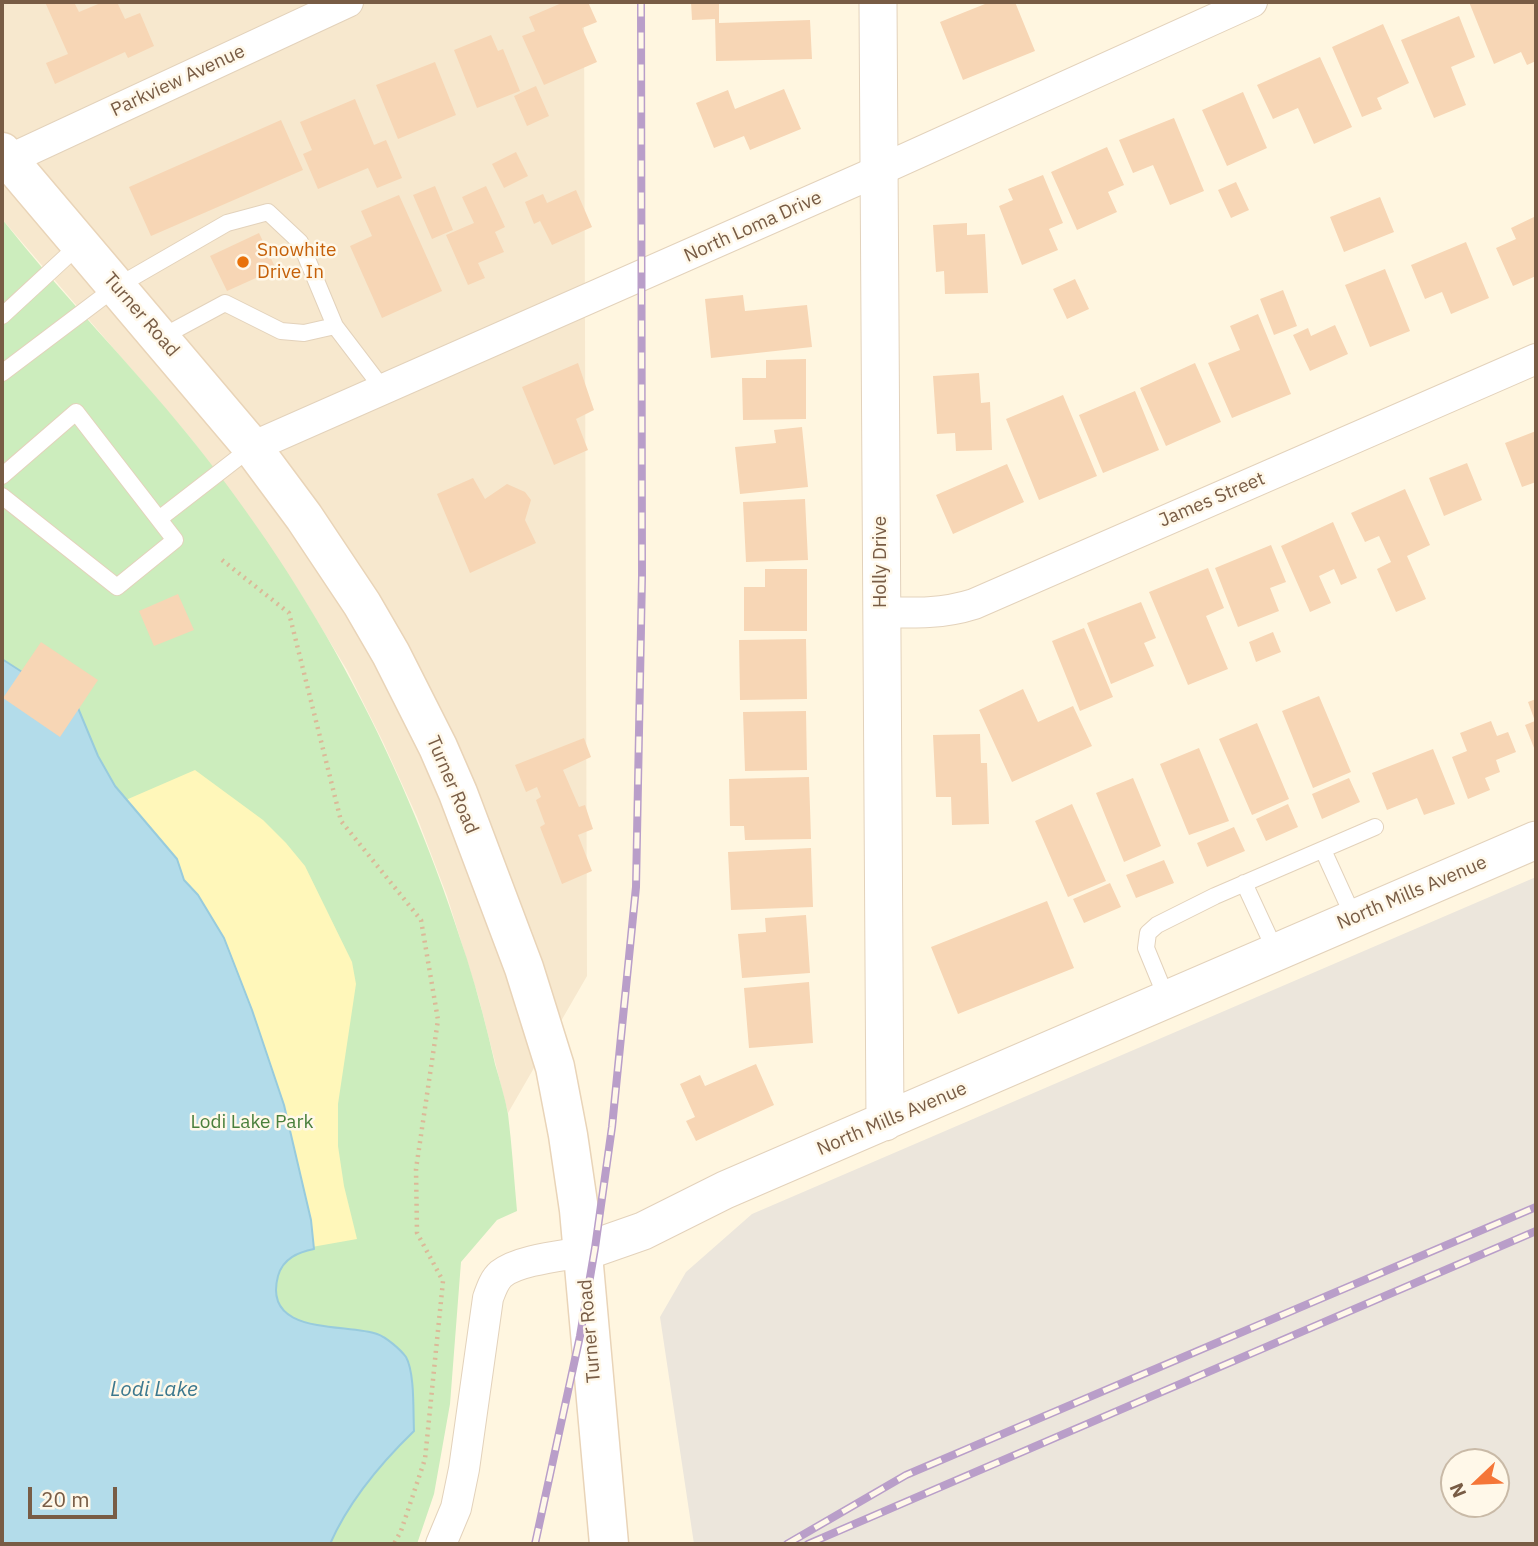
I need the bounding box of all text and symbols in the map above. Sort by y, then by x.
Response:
street label: Parkview Avenue [107,40,249,122]
street label: North Loma Drive [681,186,825,268]
place label: Snowhite Drive In [257,240,337,284]
marker: Snowhite Drive In [235,254,251,270]
street label: Turner Road [98,268,184,362]
street label: James Street [1156,467,1268,533]
street label: Holly Drive [870,516,892,608]
street label: Turner Road [421,733,483,837]
street label: North Mills Avenue [1334,851,1490,935]
street label: North Mills Avenue [814,1077,970,1161]
park label: Lodi Lake Park [191,1112,313,1134]
street label: Turner Road [574,1278,606,1384]
water label: Lodi Lake [110,1377,198,1403]
north arrow [1440,1448,1510,1518]
scale bar [32,1472,121,1516]
text: N [1444,1479,1471,1501]
text: 20 m [41,1485,90,1513]

